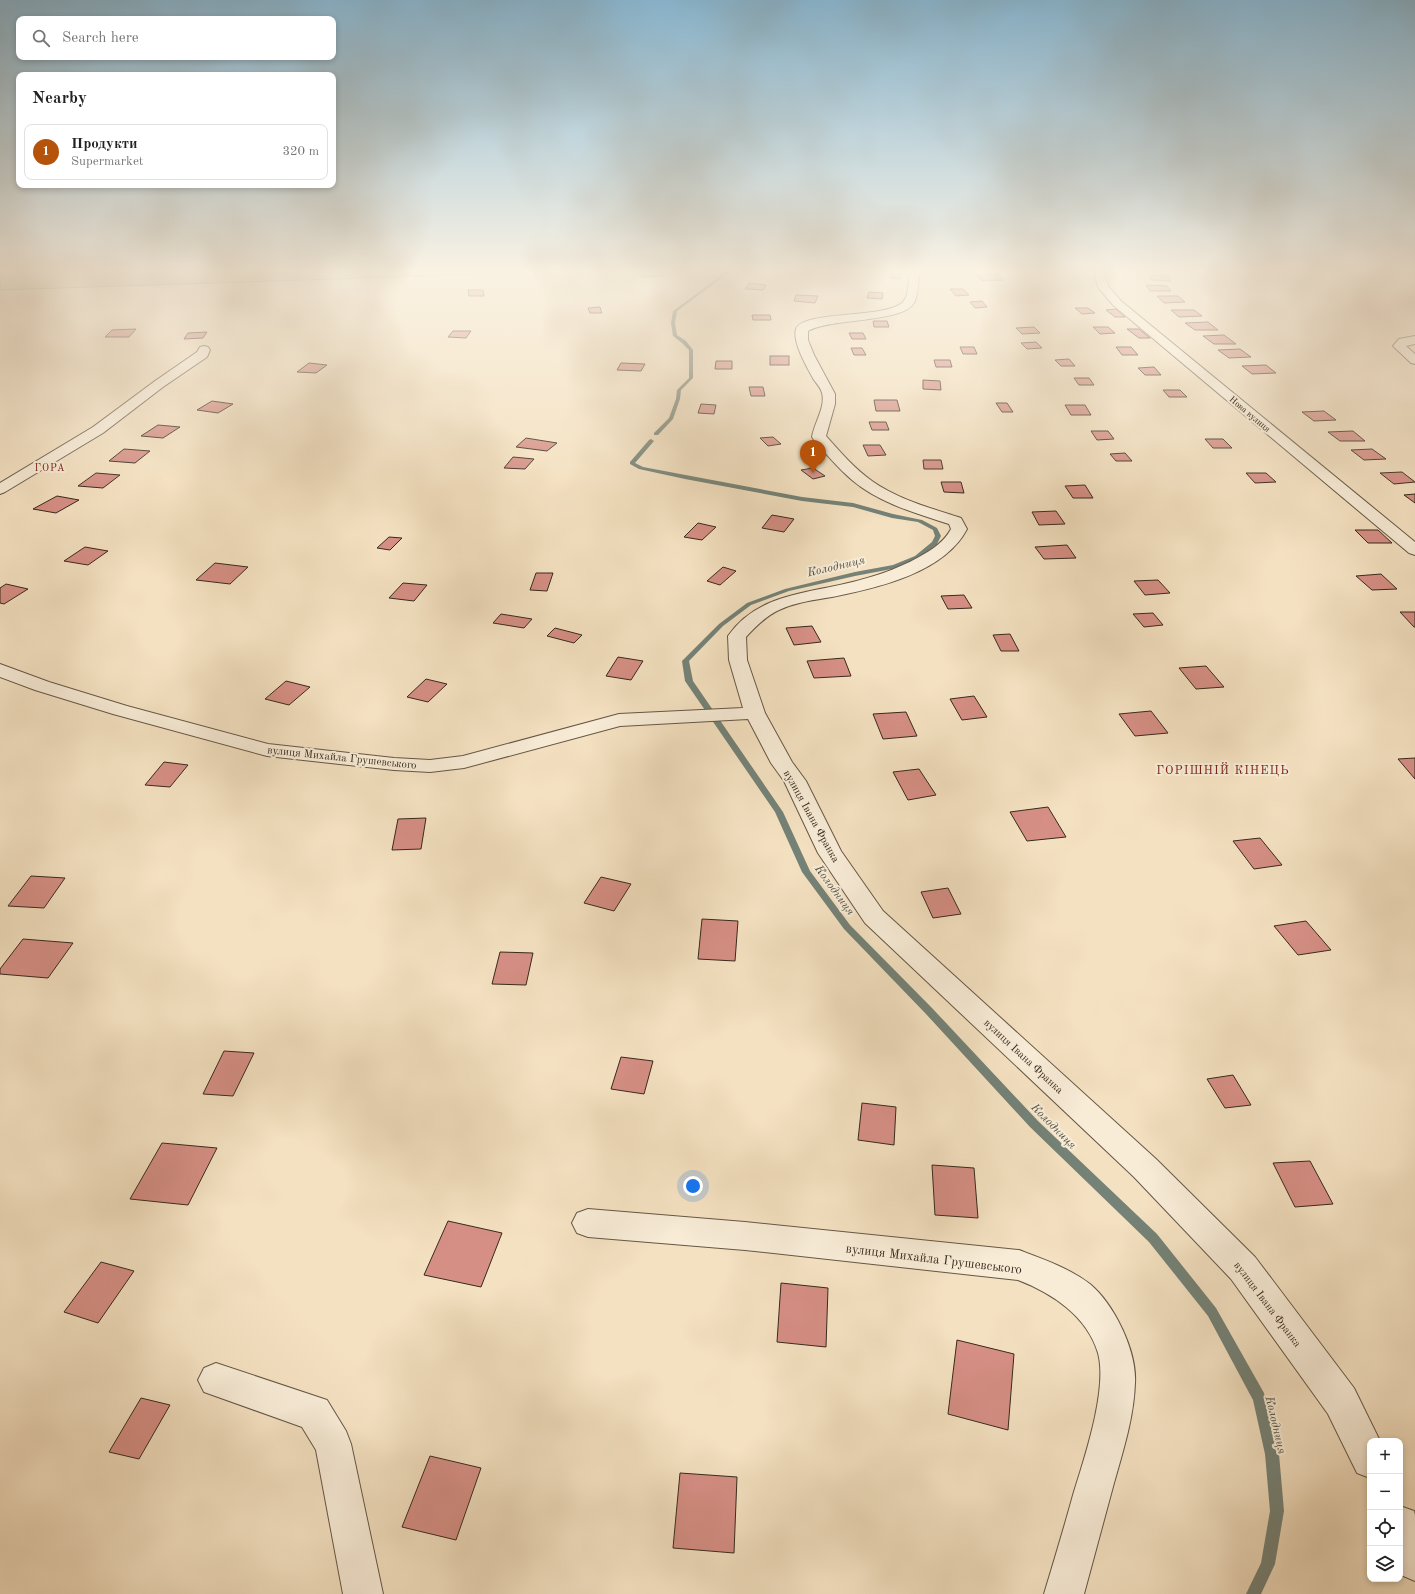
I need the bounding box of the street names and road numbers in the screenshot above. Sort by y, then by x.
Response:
street label: Нова вулиця [1227,395,1272,434]
street label: вулиця Михайла Грушевського [267,745,417,772]
street label: вулиця Івана Франка [781,769,841,865]
street label: вулиця Івана Франка [981,1018,1065,1097]
street label: вулиця Михайла Грушевського [845,1242,1023,1277]
street label: вулиця Івана Франка [1231,1260,1303,1350]

